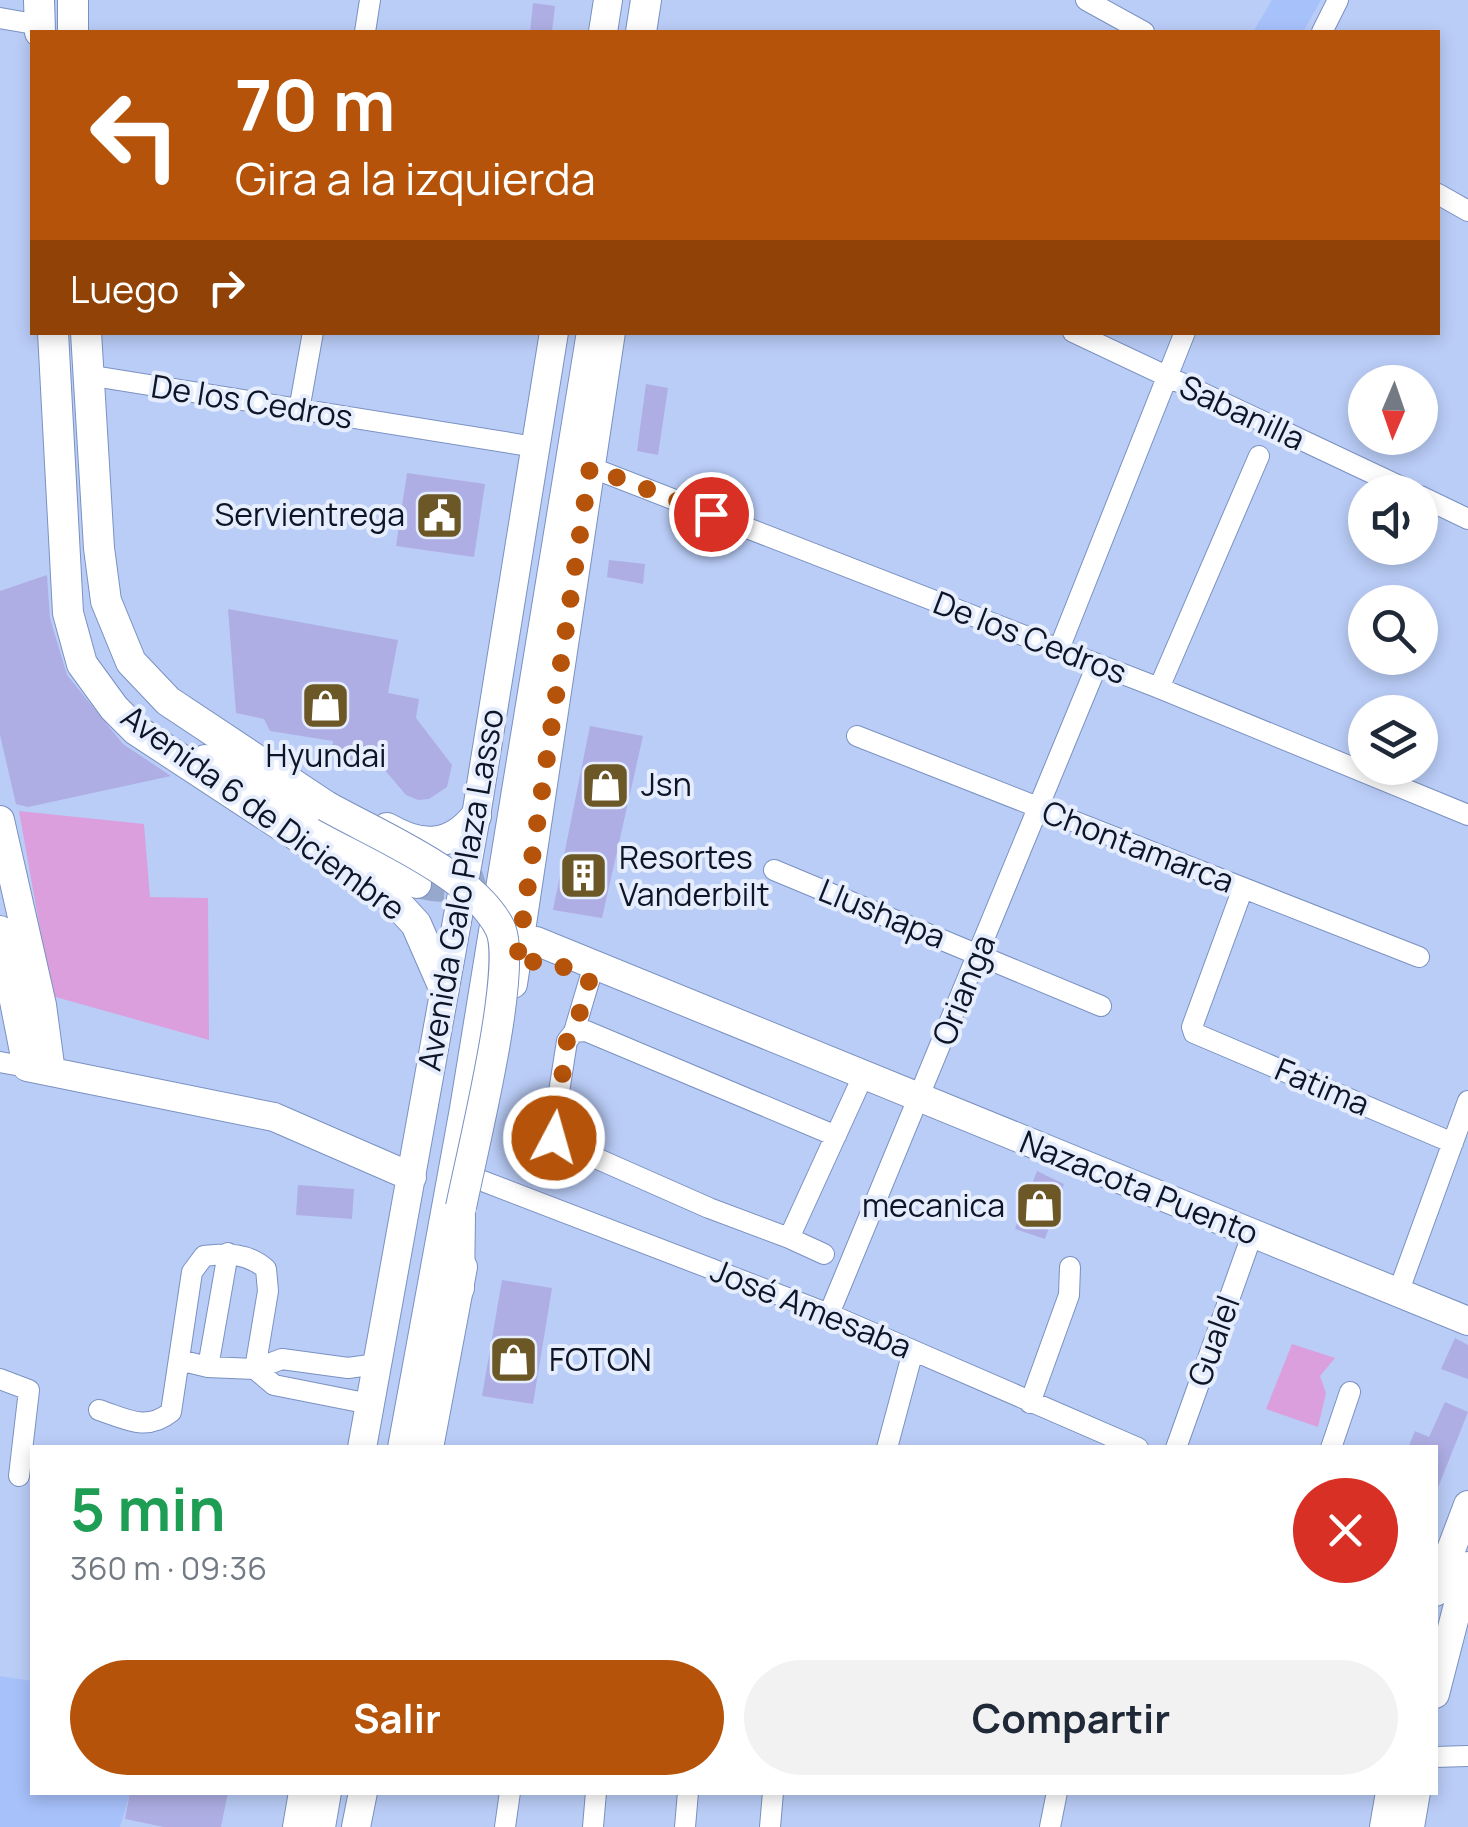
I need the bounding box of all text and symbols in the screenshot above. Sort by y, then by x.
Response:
text: 70 m [235,56,395,152]
icon: left [70,70,200,200]
text: Gira a la izquierda [235,147,596,209]
icon: right [199,260,254,315]
text: Luego [70,262,179,314]
street label: De los Cedros [148,363,356,439]
street label: Sabanilla [1173,364,1312,460]
north arrow [1348,365,1438,455]
map controls [1348,365,1438,785]
pin [669,472,754,557]
button: sound [1348,475,1438,565]
icon: arrive [684,487,739,542]
public building icon: Servientrega [414,489,466,541]
place label: Servientrega [215,492,405,536]
street label: De los Cedros [928,580,1133,694]
button: search [1348,585,1438,675]
shop icon: Hyundai [300,680,352,732]
street label: Avenida 6 de Diciembre [113,694,414,930]
button: layers [1348,695,1438,785]
street label: Avenida Galo Plaza Lasso [406,705,514,1074]
place label: Hyundai [266,733,386,777]
shop icon: Jsn [580,759,632,811]
place label: Jsn [641,762,692,806]
street label: Chontamarca [1036,789,1241,903]
place label: Resortes Vanderbilt [619,835,769,916]
building icon: Resortes Vanderbilt [558,850,610,902]
street label: Llushapa [812,868,952,958]
street label: Orianga [921,928,1005,1051]
street label: Fatima [1268,1047,1376,1126]
position arrow [502,1086,606,1190]
street label: Nazacota Puento [1014,1119,1265,1255]
shop icon: mecanica [1014,1180,1066,1232]
place label: mecanica [862,1183,1005,1227]
street label: José Amesaba [704,1248,918,1368]
street label: Gualel [1176,1289,1250,1392]
shop icon: FOTON [488,1334,540,1386]
place label: FOTON [549,1337,652,1381]
text: 5 min [70,1467,225,1549]
button: close [1293,1478,1398,1583]
text: 360 m · 09:36 [70,1546,267,1590]
button: Salir [70,1660,724,1775]
button: Compartir [744,1660,1398,1775]

